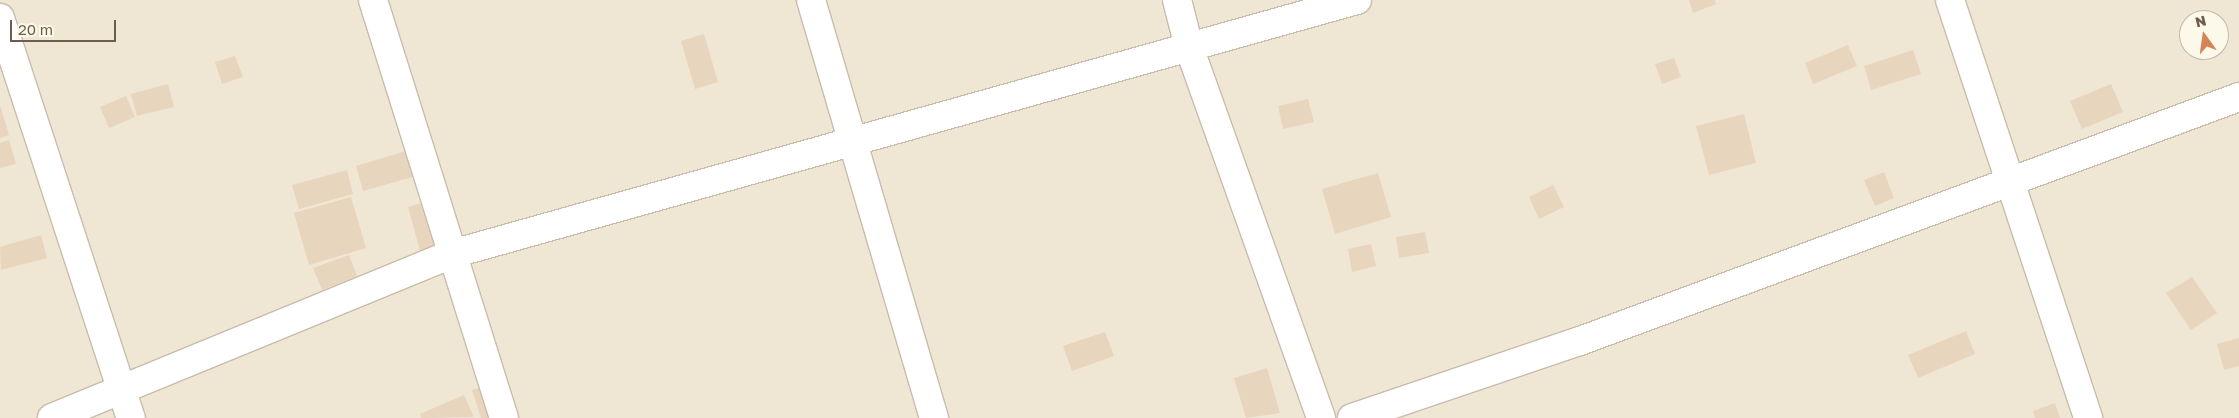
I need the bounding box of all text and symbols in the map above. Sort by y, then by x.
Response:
scale bar [12,10,119,42]
north arrow [2179,10,2229,60]
text: N [2193,11,2208,30]
text: 20 m [18,20,53,38]

